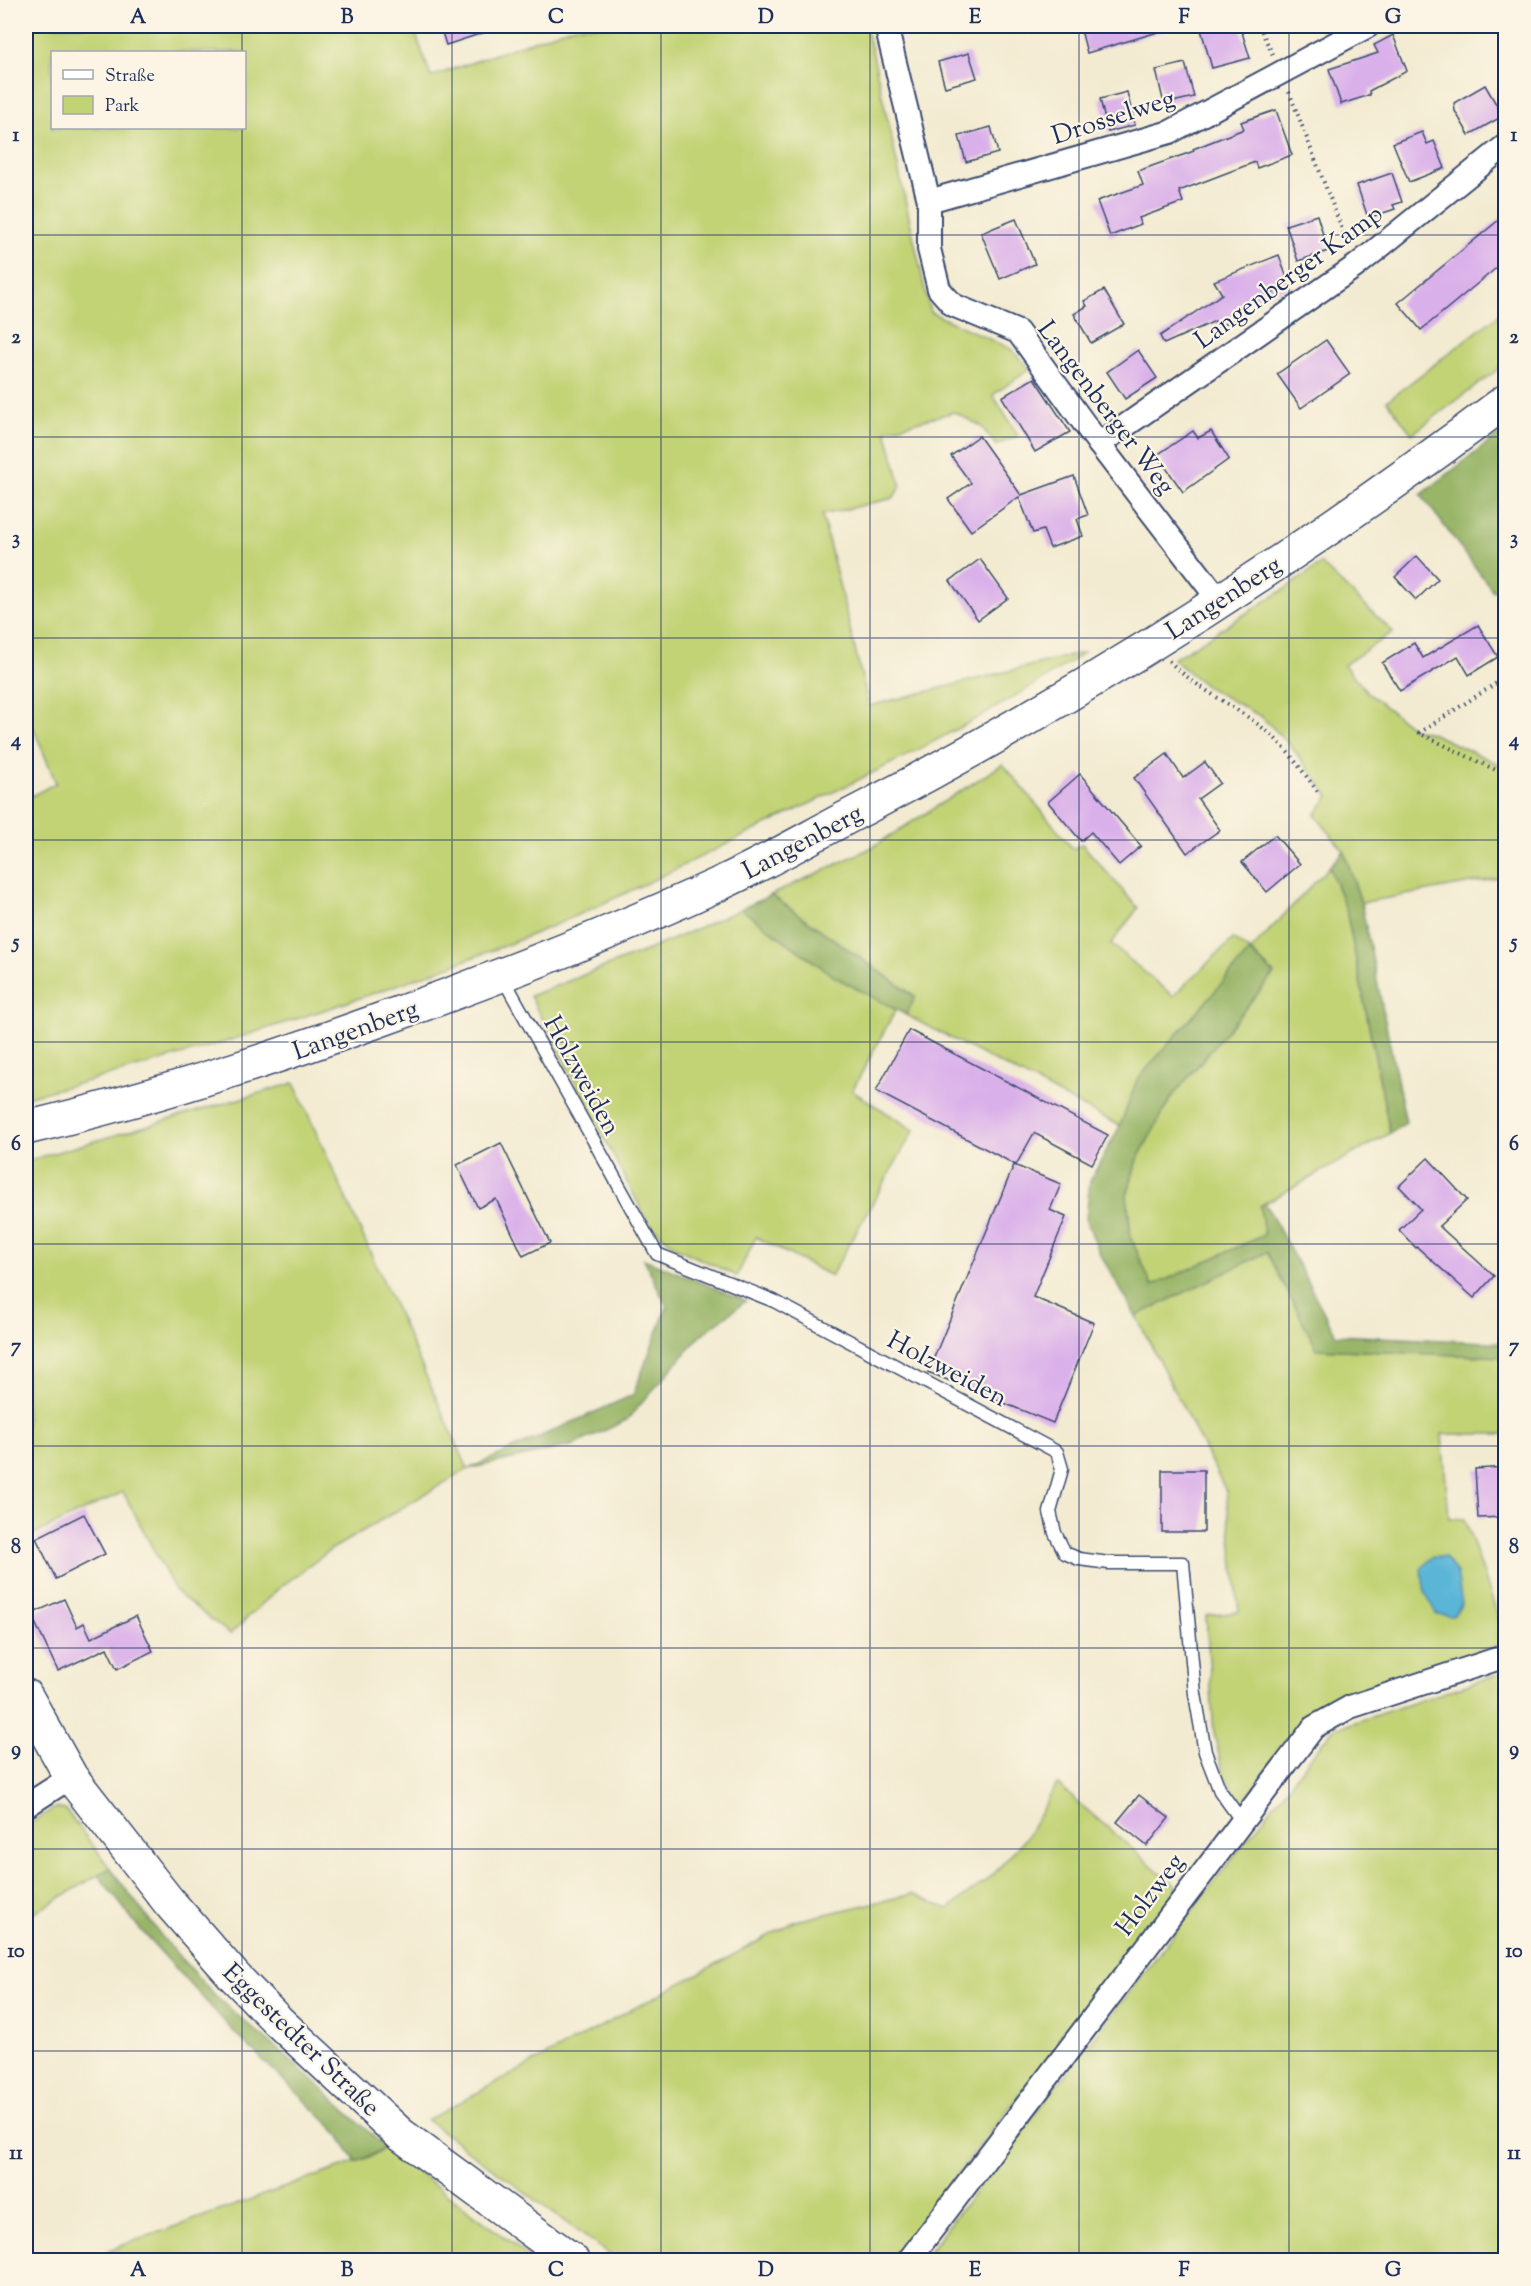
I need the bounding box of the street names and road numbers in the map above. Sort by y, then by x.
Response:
street label: Drosselweg [1047,81,1180,156]
street label: Langenberger Kamp [1188,197,1391,359]
street label: Langenberger Weg [1027,314,1183,503]
street label: Langenberg [1159,548,1290,650]
street label: Langenberg [737,796,870,890]
street label: Langenberg [288,992,424,1071]
street label: Holzweiden [533,1010,629,1143]
street label: Holzweiden [880,1323,1014,1417]
street label: Holzweg [1108,1846,1194,1945]
street label: Eggestedter Straße [213,1956,388,2126]

